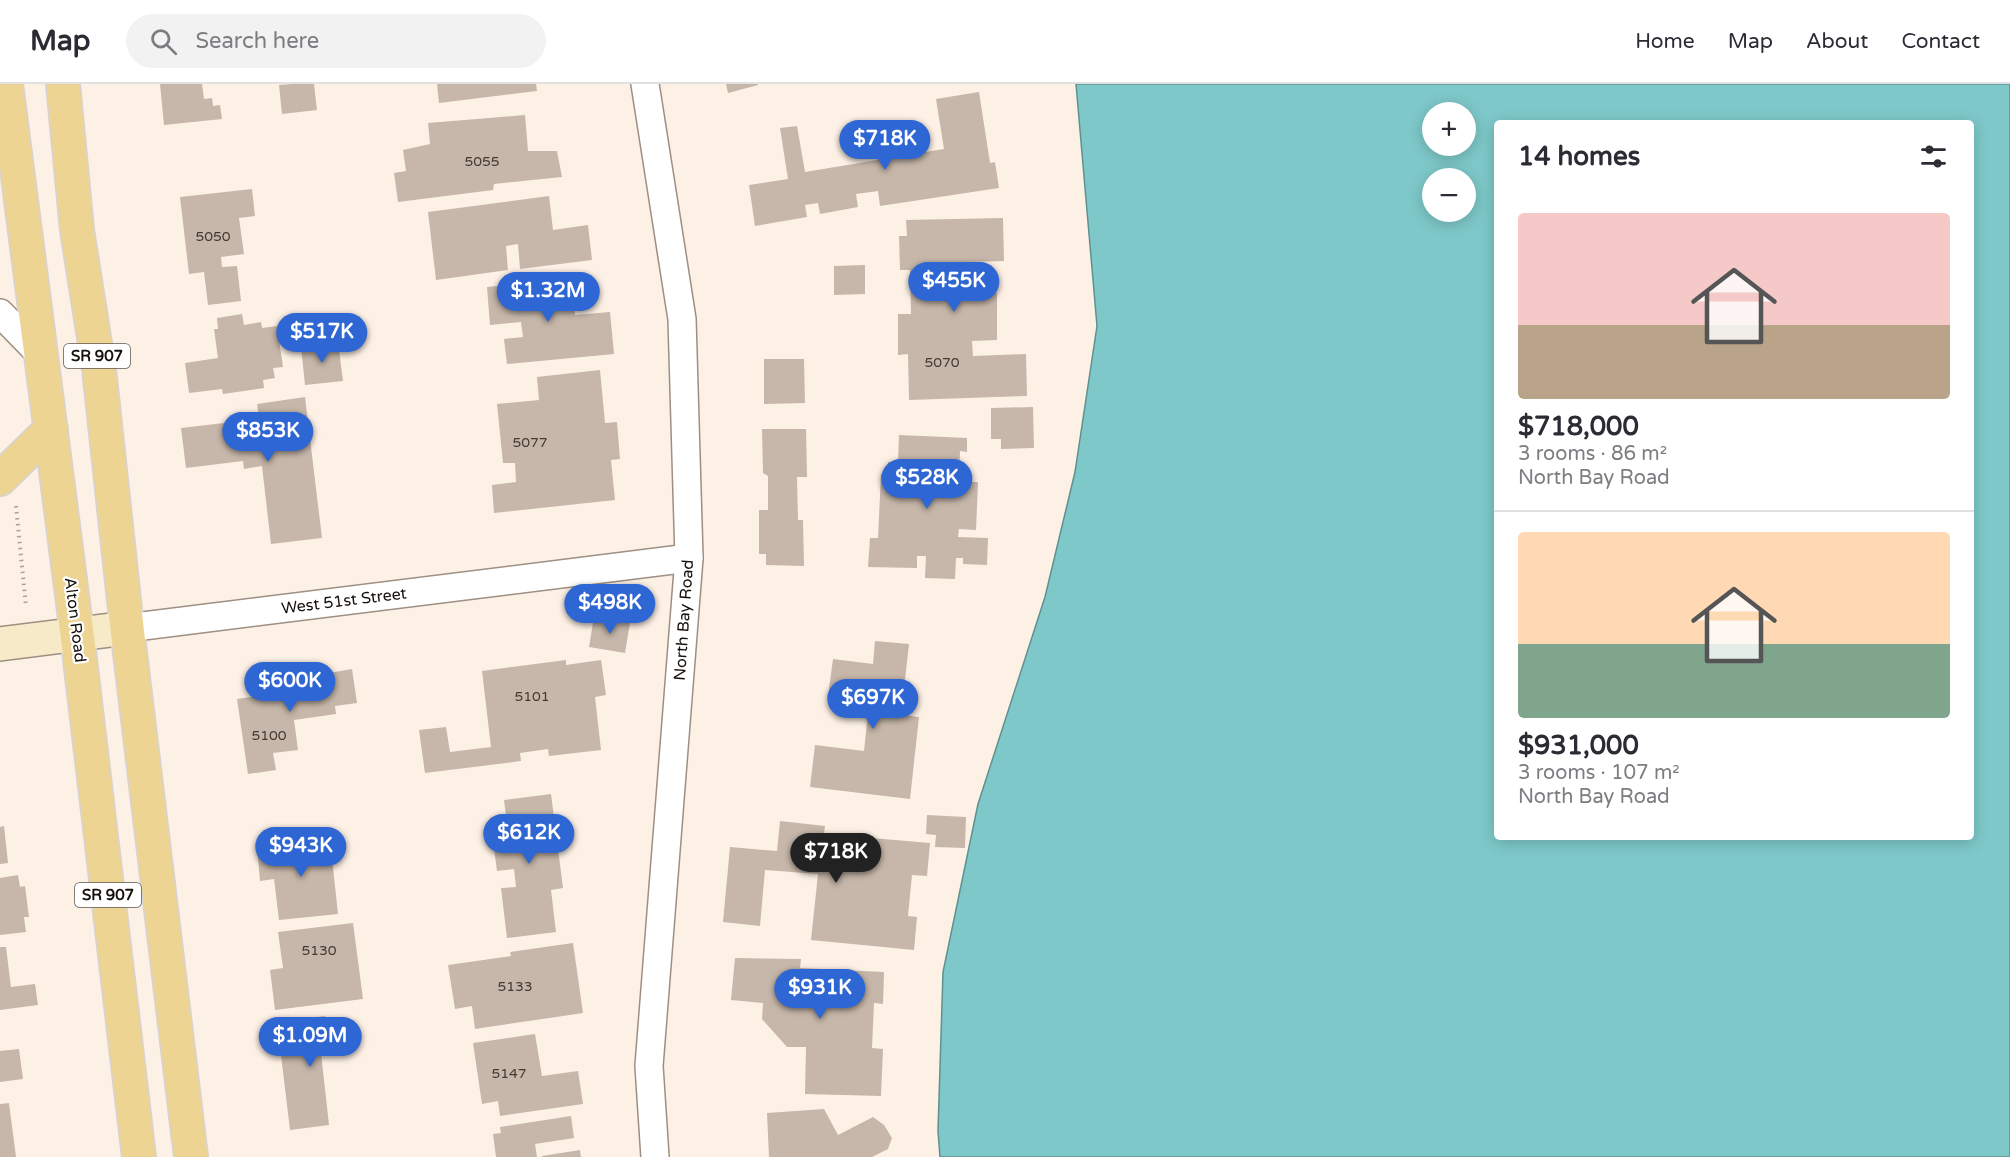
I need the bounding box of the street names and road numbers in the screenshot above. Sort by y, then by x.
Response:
road number: SR 907 [64,344,130,368]
street label: North Bay Road [670,559,698,681]
street label: Alton Road [60,576,90,664]
street label: West 51st Street [280,583,408,619]
road number: SR 907 [75,883,141,907]

